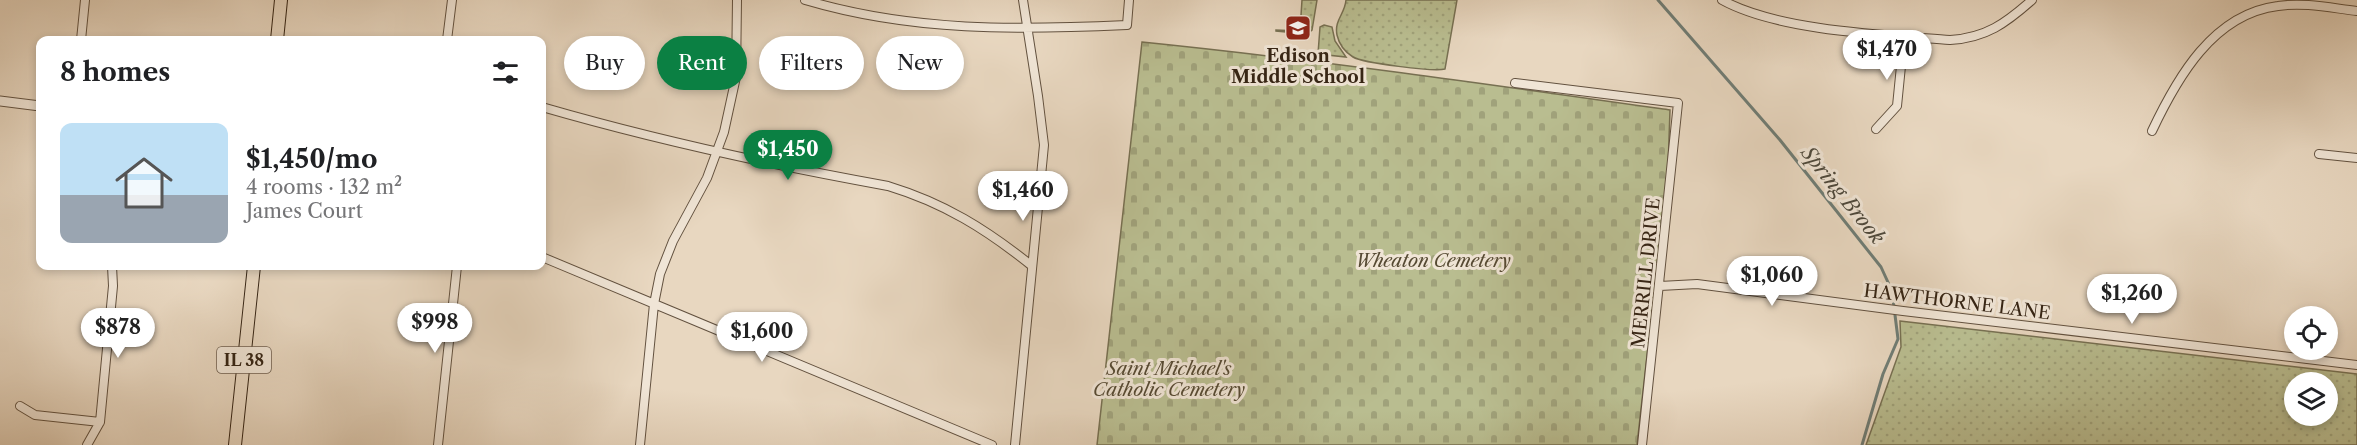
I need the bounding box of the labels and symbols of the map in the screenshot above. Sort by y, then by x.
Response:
school or university icon: Edison Middle School [1283,13,1313,43]
pin: $1,470 [1838,30,1936,81]
place label: Edison Middle School [1231,45,1365,88]
pin: $1,450 [739,130,837,181]
water label: Spring Brook [1796,141,1890,249]
pin: $1,460 [974,171,1072,222]
street label: MERRILL DRIVE [1627,197,1665,349]
park label: Wheaton Cemetery [1355,250,1511,272]
pin: $1,060 [1723,256,1821,307]
pin: $1,260 [2083,274,2181,325]
street label: HAWTHORNE LANE [1862,280,2052,324]
pin: $998 [399,303,471,354]
pin: $878 [82,308,154,359]
pin: $1,600 [713,312,811,363]
road number: IL 38 [217,347,271,373]
park label: Saint Michael's Catholic Cemetery [1093,358,1245,401]

